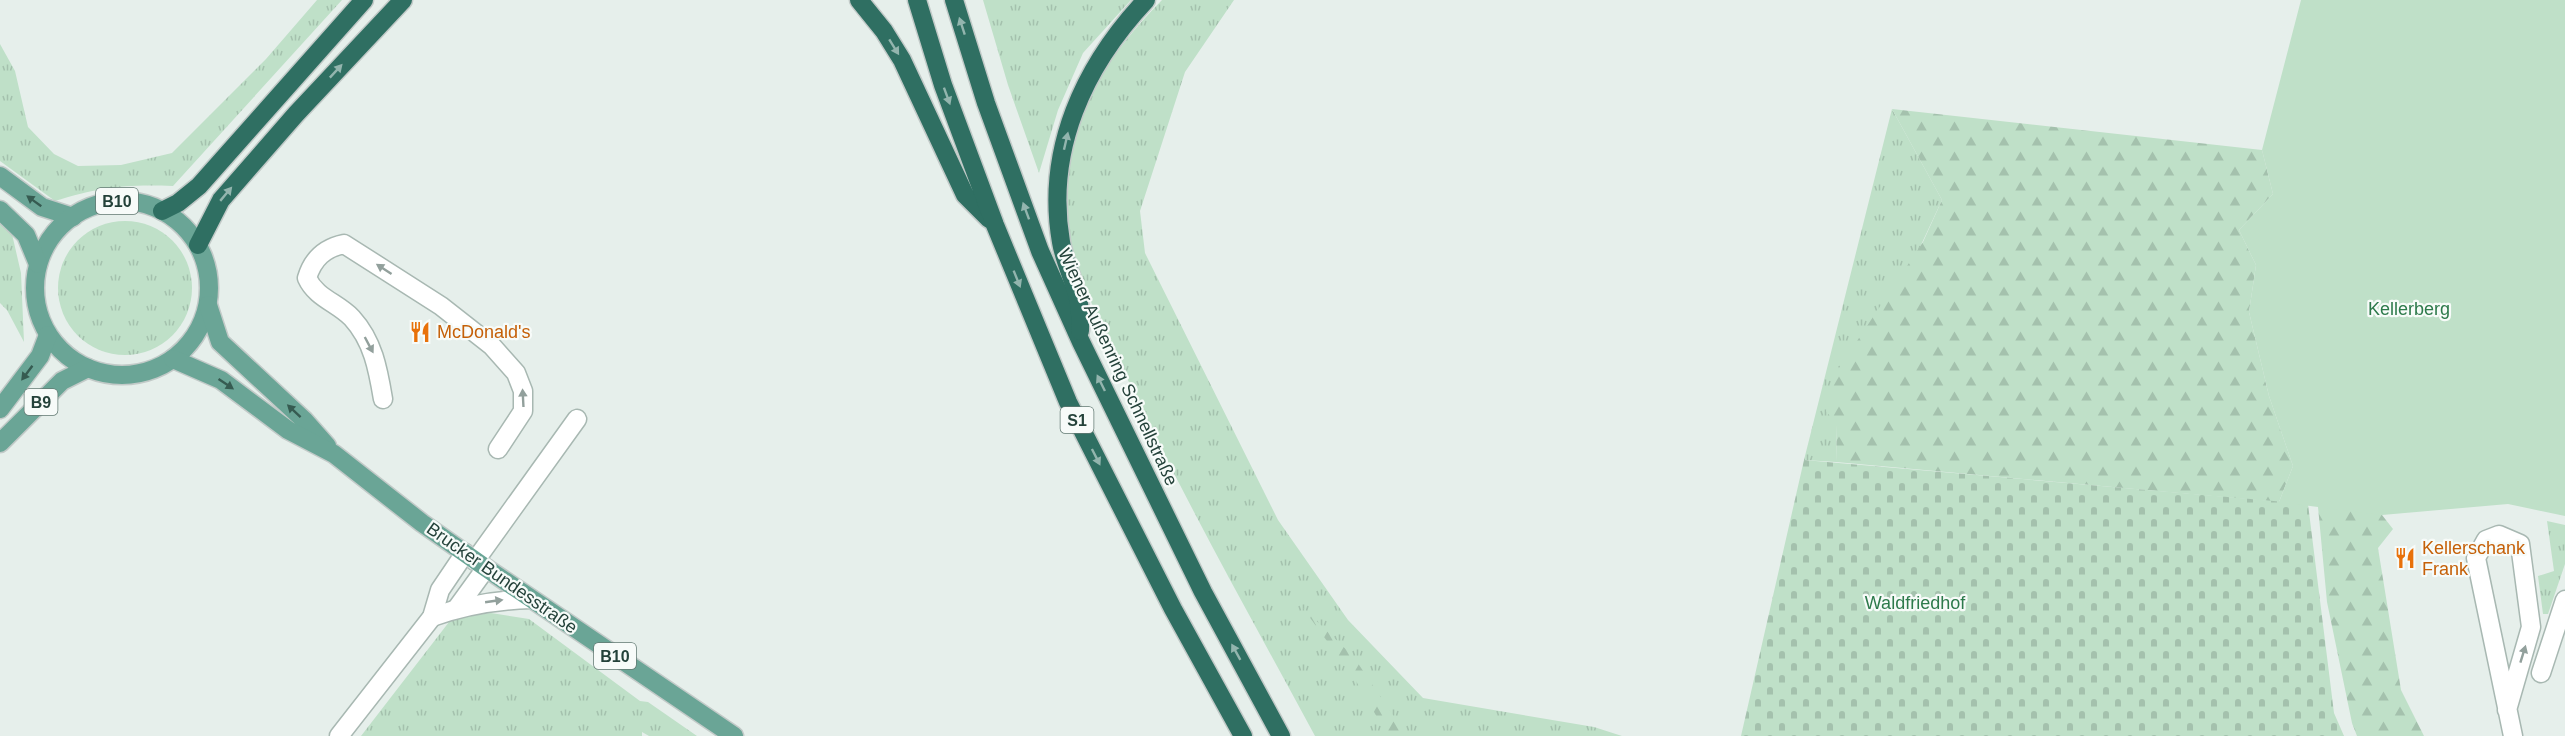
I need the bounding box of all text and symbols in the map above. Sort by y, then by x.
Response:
one-way arrow [957,17,966,35]
one-way arrow [889,39,900,55]
one-way arrow [329,64,343,79]
one-way arrow [942,87,952,105]
one-way arrow [1061,132,1071,151]
one-way arrow [220,186,233,202]
road number: B10 [96,188,138,214]
one-way arrow [27,195,43,207]
one-way arrow [1020,202,1030,220]
street label: Wiener Außenring Schnellstraße [1054,245,1182,489]
one-way arrow [377,263,393,275]
one-way arrow [1012,270,1022,288]
park label: Kellerberg [2368,299,2450,319]
restaurant icon: McDonald's [408,320,432,344]
place label: McDonald's [437,322,530,342]
one-way arrow [364,337,374,354]
one-way arrow [21,366,33,381]
one-way arrow [1097,375,1106,392]
one-way arrow [217,378,233,390]
road number: B9 [24,389,57,415]
one-way arrow [518,389,527,408]
one-way arrow [287,404,302,418]
road number: S1 [1060,407,1094,433]
one-way arrow [1090,448,1100,466]
street label: Brucker Bundesstraße [423,518,581,638]
place label: Kellerschank Frank [2422,538,2526,579]
restaurant icon: Kellerschank Frank [2393,546,2417,570]
park label: Waldfriedhof [1865,593,1966,613]
one-way arrow [484,597,503,606]
road number: B10 [594,643,636,669]
one-way arrow [1231,643,1241,660]
one-way arrow [2519,645,2528,663]

